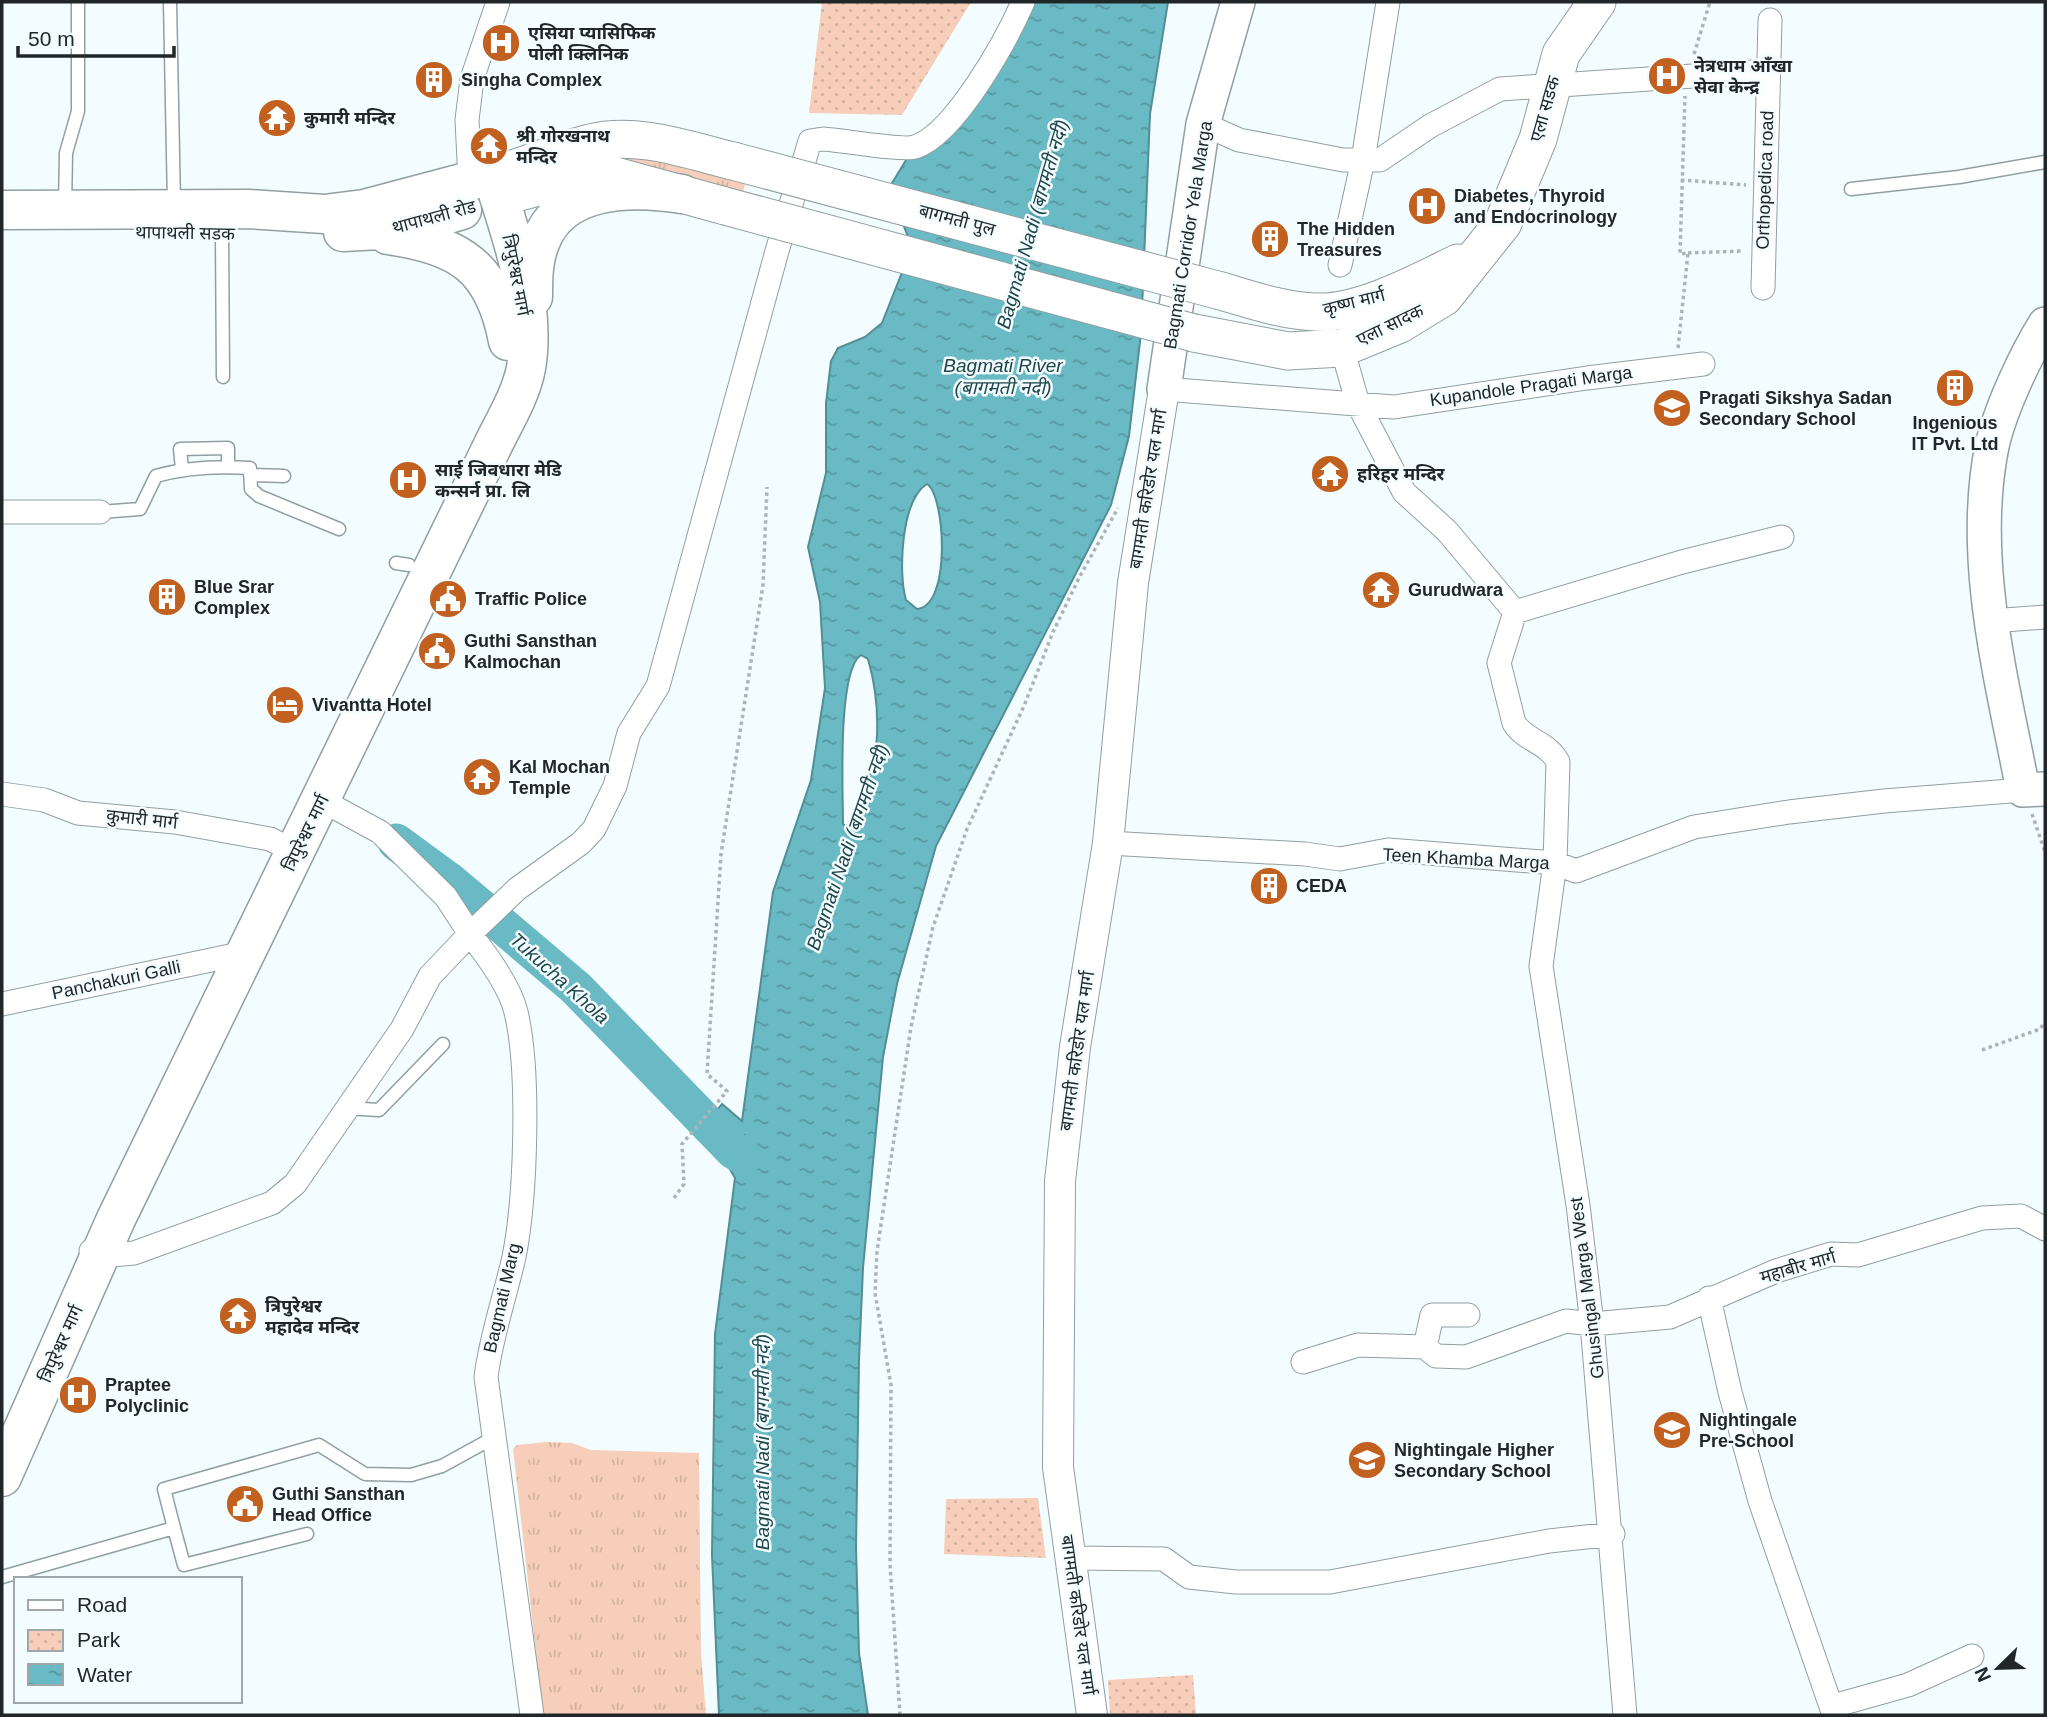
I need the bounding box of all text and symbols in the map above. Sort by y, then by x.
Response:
scale bar [18,14,173,58]
hospital icon: एसिया प्यासिफिक पोली क्लिनिक [480,22,522,64]
place label: एसिया प्यासिफिक पोली क्लिनिक [528,23,657,64]
text: 50 m [28,27,75,50]
hospital icon: नेत्रधाम आँखा सेवा केन्द्र [1646,55,1688,97]
place label: नेत्रधाम आँखा सेवा केन्द्र [1694,56,1793,97]
building icon: Singha Complex [413,59,455,101]
place label: Singha Complex [461,70,602,90]
street label: एला सडक [1526,73,1564,144]
temple icon: कुमारी मन्दिर [256,97,298,139]
place label: कुमारी मन्दिर [304,108,396,129]
street label: Orthopedica road [1753,110,1777,250]
water label: Bagmati Nadi (बागमती नदी) [992,117,1072,331]
street label: Bagmati Corridor Yela Marga [1160,118,1216,351]
temple icon: श्री गोरखनाथ मन्दिर [468,125,510,167]
place label: श्री गोरखनाथ मन्दिर [516,126,611,167]
hospital icon: Diabetes, Thyroid and Endocrinology [1406,185,1448,227]
place label: Diabetes, Thyroid and Endocrinology [1454,186,1617,227]
street label: थापाथली रोड [390,196,479,238]
street label: बागमती पुल [916,200,998,242]
building icon: The Hidden Treasures [1249,218,1291,260]
place label: The Hidden Treasures [1297,219,1395,260]
street label: थापाथली सडक [135,222,236,244]
street label: त्रिपुरेश्वर मार्ग [496,232,535,319]
street label: कृष्ण मार्ग [1321,283,1389,321]
street label: एला सादक [1353,300,1428,350]
water label: Bagmati River (बागमती नदी) [943,355,1063,398]
street label: Kupandole Pragati Marga [1429,362,1634,410]
building icon: Ingenious IT Pvt. Ltd [1934,367,1976,409]
school or university icon: Pragati Sikshya Sadan Secondary School [1651,387,1693,429]
place label: Pragati Sikshya Sadan Secondary School [1699,388,1892,429]
street label: बागमती करिडोर यल मार्ग [1125,407,1171,570]
place label: Ingenious IT Pvt. Ltd [1912,413,1999,454]
temple icon: हरिहर मन्दिर [1309,453,1351,495]
hospital icon: साई जिवधारा मेडि कन्सर्न प्रा. लि [387,459,429,501]
place label: साई जिवधारा मेडि कन्सर्न प्रा. लि [435,459,562,501]
place label: हरिहर मन्दिर [1357,464,1446,484]
temple icon: Gurudwara [1360,569,1402,611]
building icon: Blue Srar Complex [146,576,188,618]
place label: Blue Srar Complex [194,577,274,618]
public building icon: Traffic Police [427,578,469,620]
place label: Gurudwara [1408,580,1504,600]
place label: Traffic Police [475,589,587,609]
public building icon: Guthi Sansthan Kalmochan [416,630,458,672]
place label: Guthi Sansthan Kalmochan [464,631,597,672]
hotel icon: Vivantta Hotel [264,684,306,726]
place label: Vivantta Hotel [312,695,432,715]
water label: Bagmati Nadi (बागमती नदी) [801,741,893,953]
temple icon: Kal Mochan Temple [461,756,503,798]
place label: Kal Mochan Temple [509,757,610,798]
street label: त्रिपुरेश्वर मार्ग [278,790,335,875]
street label: कुमारी मार्ग [105,804,180,835]
street label: Teen Khamba Marga [1382,845,1551,873]
building icon: CEDA [1248,865,1290,907]
place label: CEDA [1296,876,1347,896]
water label: Tukucha Khola [506,929,613,1028]
street label: Panchakuri Galli [50,957,182,1003]
street label: बागमती करिडोर यल मार्ग [1055,969,1098,1132]
street label: Ghusingal Marga West [1566,1196,1608,1380]
street label: Bagmati Marg [480,1241,524,1355]
street label: महाबीर मार्ग [1758,1245,1839,1287]
temple icon: त्रिपुरेश्वर महादेव मन्दिर [217,1295,259,1337]
place label: त्रिपुरेश्वर महादेव मन्दिर [265,1296,360,1337]
street label: त्रिपुरेश्वर मार्ग [34,1301,89,1387]
water label: Bagmati Nadi (बागमती नदी) [751,1334,773,1550]
hospital icon: Praptee Polyclinic [57,1374,99,1416]
place label: Praptee Polyclinic [105,1375,189,1416]
school or university icon: Nightingale Pre-School [1651,1409,1693,1451]
place label: Nightingale Pre-School [1699,1410,1797,1451]
school or university icon: Nightingale Higher Secondary School [1346,1439,1388,1481]
place label: Nightingale Higher Secondary School [1394,1440,1554,1481]
public building icon: Guthi Sansthan Head Office [224,1483,266,1525]
place label: Guthi Sansthan Head Office [272,1484,405,1525]
street label: बागमती करिडोर यल मार्ग [1057,1534,1100,1697]
legend [14,1577,242,1703]
text: Road [77,1593,127,1616]
text: Park [77,1628,121,1651]
north arrow [1963,1633,2033,1703]
text: Water [77,1663,132,1686]
text: N [1970,1664,1995,1685]

